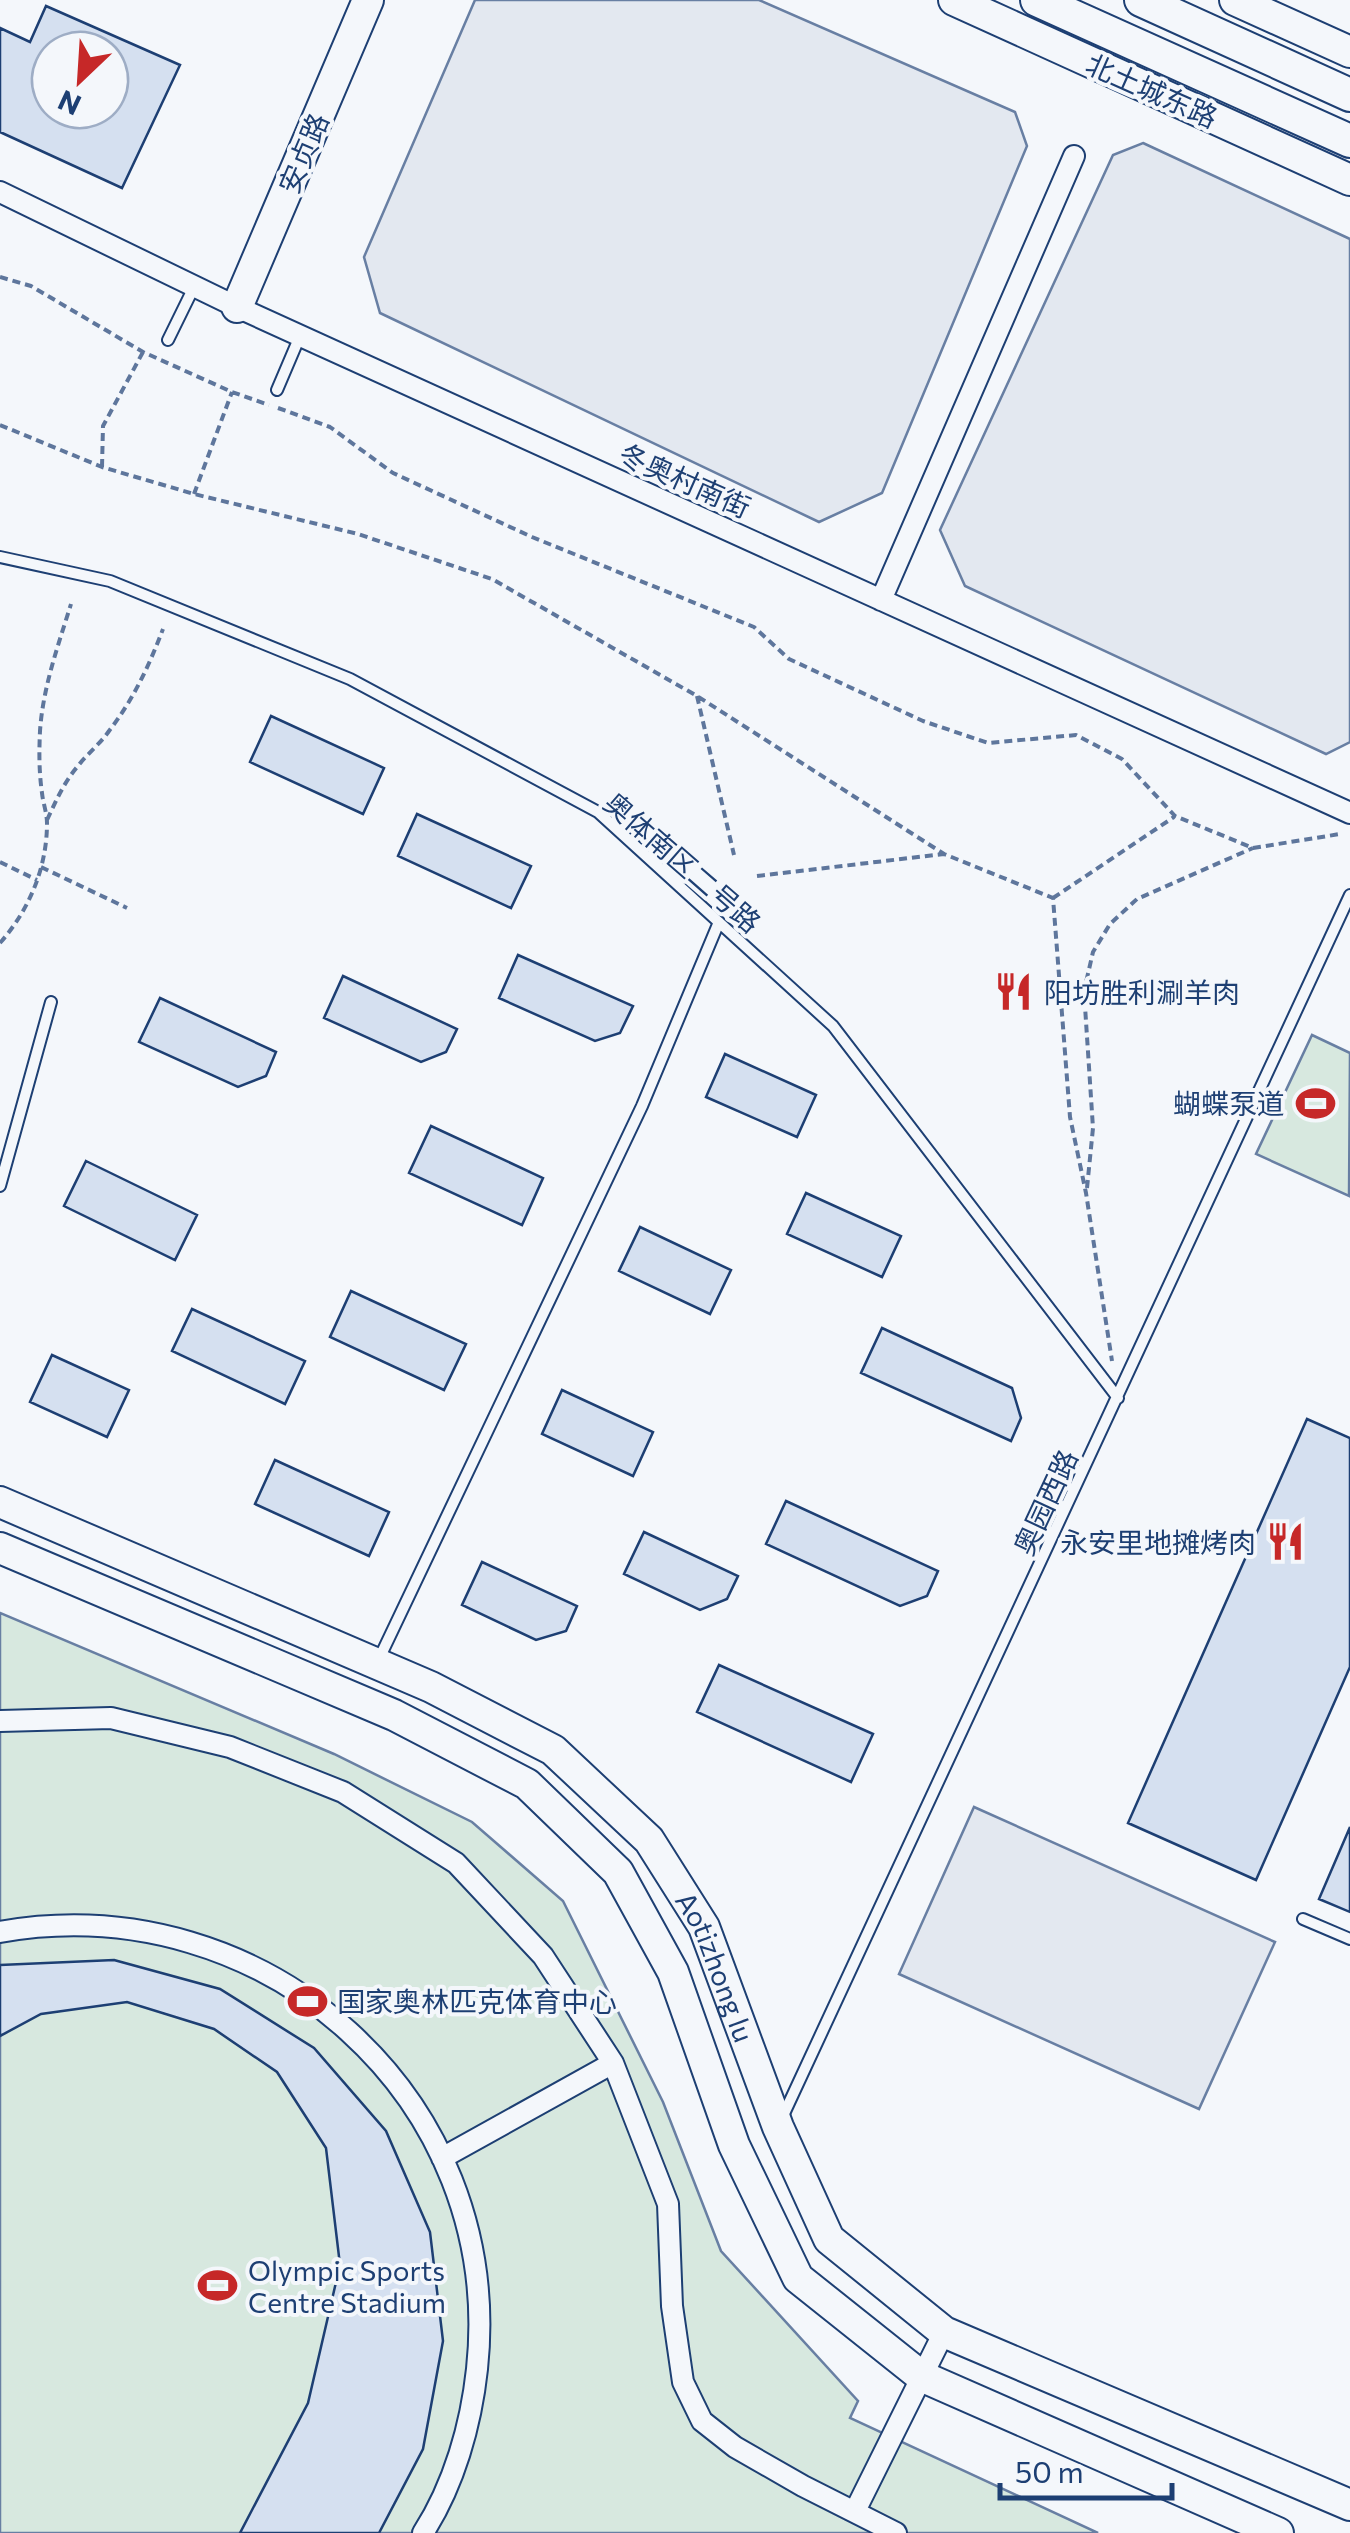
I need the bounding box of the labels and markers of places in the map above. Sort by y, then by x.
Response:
restaurant icon: 阳坊胜利涮羊肉 [993,971,1035,1013]
place label: 阳坊胜利涮羊肉 [1044,975,1240,1009]
sports icon: 蝴蝶泵道 [1294,1082,1336,1124]
place label: 蝴蝶泵道 [1173,1086,1285,1120]
restaurant icon: 永安里地摊烤肉 [1265,1521,1307,1563]
place label: 永安里地摊烤肉 [1060,1525,1256,1559]
sports icon: 国家奥林匹克体育中心 [286,1980,328,2022]
place label: 国家奥林匹克体育中心 [337,1984,617,2018]
place label: Olympic Sports Centre Stadium [248,2253,446,2319]
sports icon: Olympic Sports Centre Stadium [197,2265,239,2307]

